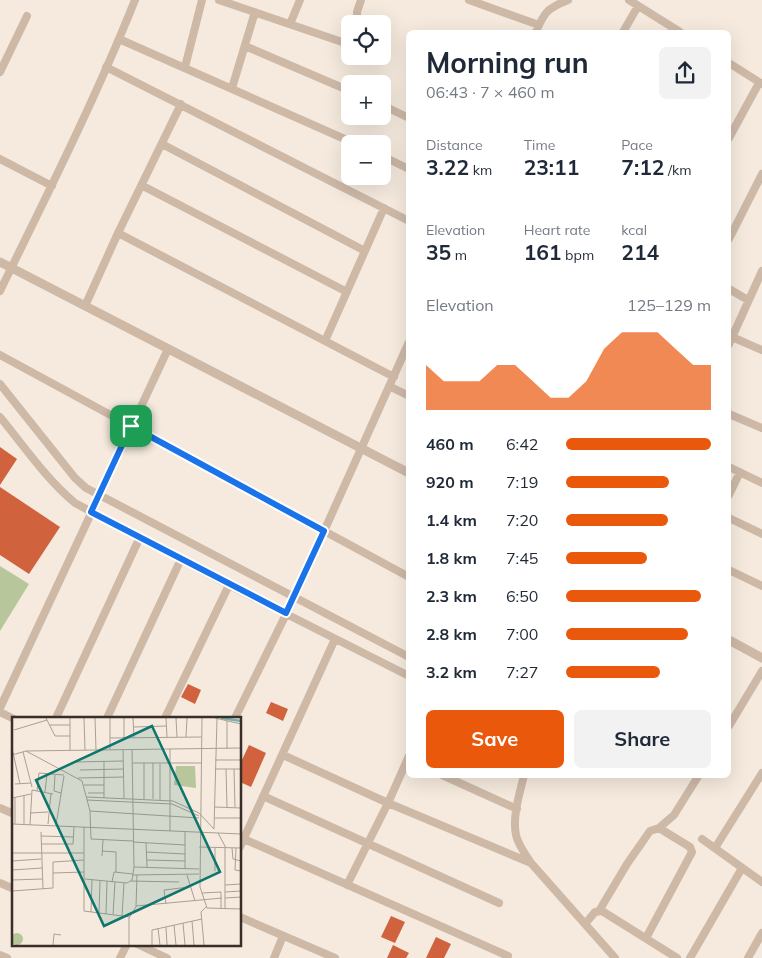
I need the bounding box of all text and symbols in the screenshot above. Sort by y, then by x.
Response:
map controls [341,15,391,185]
button: locate [341,15,391,65]
text: Morning run [426,45,589,80]
button: share [659,47,711,99]
button: + [341,75,391,125]
text: 06:43 · 7 × 460 m [426,82,555,102]
button: − [341,135,391,185]
text: Distance [426,136,483,154]
text: Time [524,136,555,154]
text: Pace [621,136,653,154]
text: 3.22 [426,154,469,180]
text: 23:11 [524,154,579,180]
text: 7:12 [621,154,664,180]
text: km [469,161,492,179]
text: /km [664,161,691,179]
text: Elevation [426,221,485,239]
text: Heart rate [524,221,590,239]
text: kcal [621,221,647,239]
text: 35 [426,239,451,265]
text: 161 [524,239,561,265]
text: 214 [621,239,659,265]
text: m [451,246,467,264]
text: bpm [561,246,594,264]
text: Elevation [426,295,494,315]
text: 125–129 m [627,295,711,315]
pin [110,405,152,447]
icon: arrive [117,412,145,440]
text: 460 m [426,434,474,454]
text: 6:42 [506,434,538,454]
text: 920 m [426,472,474,492]
text: 7:19 [506,472,538,492]
text: 1.4 km [426,510,477,530]
text: 7:20 [506,510,538,530]
text: 1.8 km [426,548,477,568]
text: 7:45 [506,548,538,568]
text: 2.3 km [426,586,477,606]
text: 6:50 [506,586,538,606]
text: 2.8 km [426,624,477,644]
text: 7:00 [506,624,538,644]
text: 3.2 km [426,662,477,682]
text: 7:27 [506,662,538,682]
button: Save [426,710,564,768]
button: Share [574,710,711,768]
inset map [12,717,241,946]

